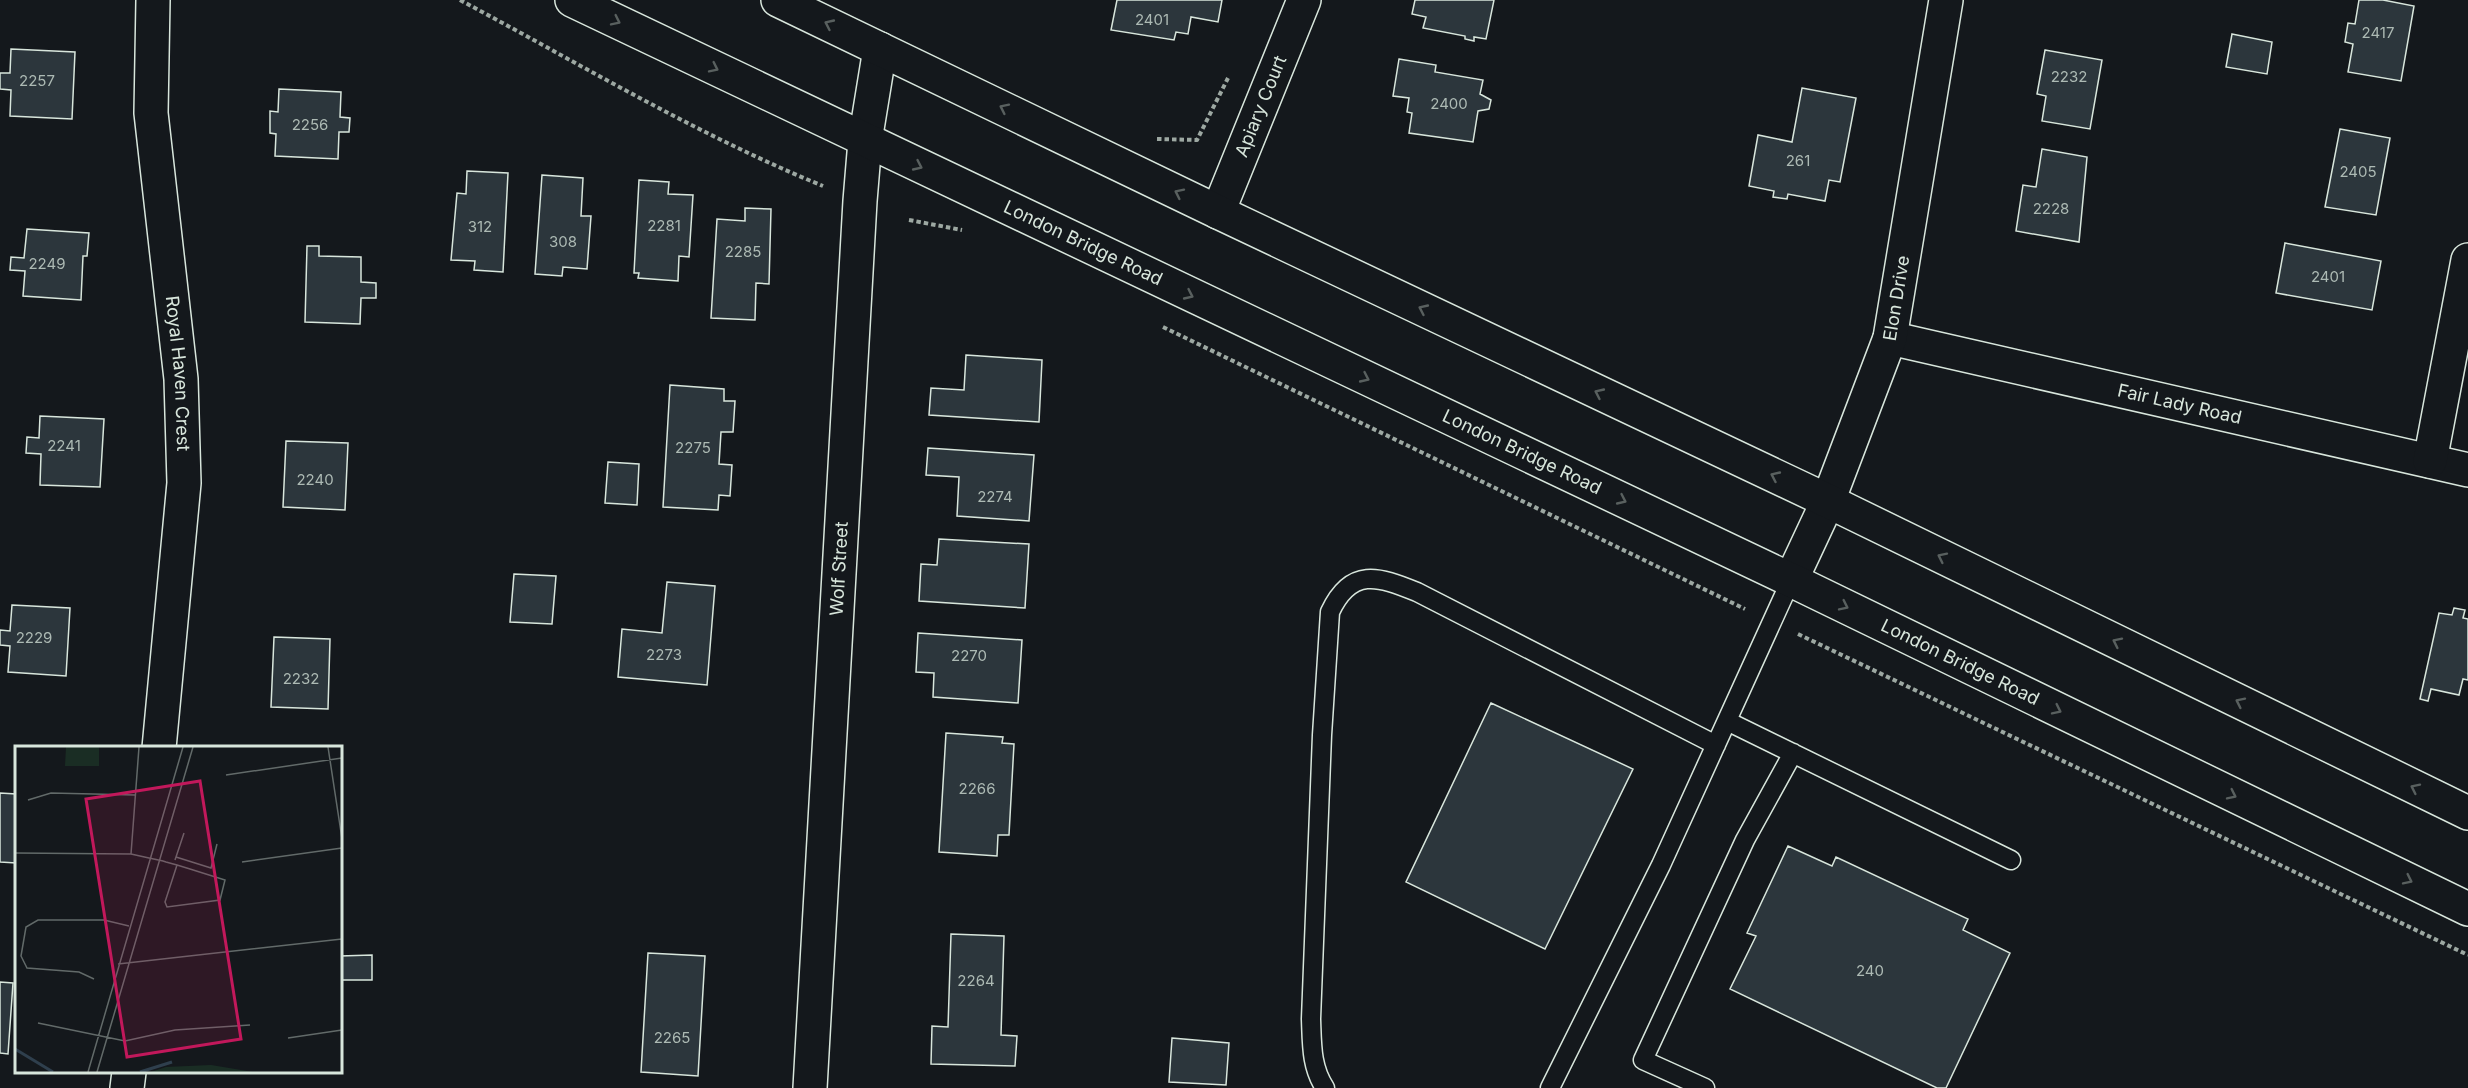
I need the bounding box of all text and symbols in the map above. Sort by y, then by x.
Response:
house number: 2401 [1135,10,1169,29]
one-way arrow [610,14,621,26]
one-way arrow [825,20,836,32]
house number: 2417 [2362,23,2394,42]
street label: Apiary Court [1230,52,1290,160]
one-way arrow [707,61,718,73]
house number: 2232 [2051,67,2087,86]
house number: 2257 [19,71,55,90]
house number: 2400 [1430,94,1468,113]
one-way arrow [999,104,1010,116]
house number: 2256 [292,115,328,134]
house number: 261 [1786,151,1810,170]
one-way arrow [911,159,922,171]
house number: 2405 [2339,162,2377,181]
one-way arrow [1175,189,1186,201]
street label: London Bridge Road [1000,196,1166,289]
house number: 2228 [2033,199,2069,218]
house number: 2281 [647,216,681,235]
house number: 312 [468,217,492,236]
house number: 308 [549,232,577,251]
house number: 2285 [725,242,761,261]
house number: 2249 [28,254,66,273]
street label: Elon Drive [1879,254,1914,342]
house number: 2401 [2311,267,2345,286]
one-way arrow [1183,287,1194,299]
street label: Royal Haven Crest [162,295,194,452]
one-way arrow [1418,305,1429,317]
one-way arrow [1359,371,1370,383]
street label: Fair Lady Road [2116,379,2244,428]
one-way arrow [1594,388,1605,400]
street label: London Bridge Road [1439,405,1605,498]
house number: 2241 [47,436,81,455]
house number: 2275 [675,438,711,457]
house number: 2240 [296,470,334,489]
one-way arrow [1771,472,1782,484]
house number: 2274 [977,487,1013,506]
one-way arrow [1615,492,1626,504]
street label: Wolf Street [826,521,852,617]
one-way arrow [1937,552,1948,564]
one-way arrow [1837,599,1848,610]
street label: London Bridge Road [1878,614,2043,709]
house number: 2229 [16,628,52,647]
one-way arrow [2113,638,2124,650]
house number: 2273 [646,645,682,664]
house number: 2270 [951,646,987,665]
house number: 2232 [283,669,319,688]
one-way arrow [2236,698,2247,710]
one-way arrow [2050,702,2061,714]
inset map [15,746,342,1073]
house number: 2266 [959,779,995,798]
one-way arrow [2411,783,2422,795]
one-way arrow [2226,787,2237,799]
one-way arrow [2401,873,2412,884]
house number: 240 [1856,961,1884,980]
house number: 2264 [957,971,995,990]
house number: 2265 [654,1028,690,1047]

